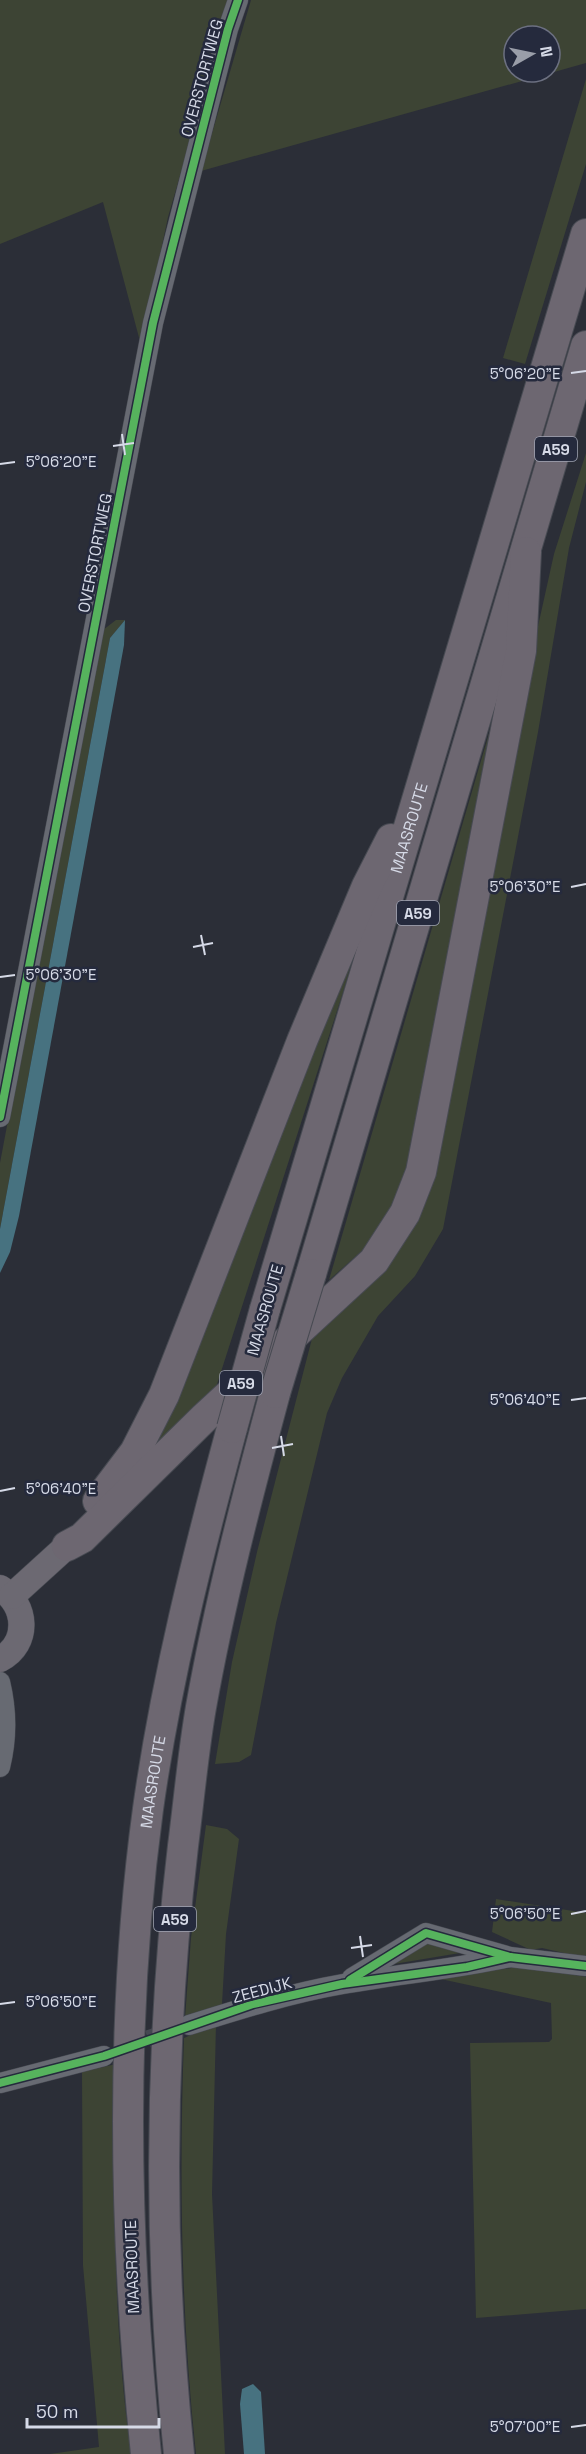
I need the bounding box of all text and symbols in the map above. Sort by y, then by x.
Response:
street label: OVERSTORTWEG [176,17,228,139]
north arrow [502,24,562,84]
text: N [535,45,558,59]
text: 5°06'20"E [490,364,560,383]
road number: A59 [535,437,577,461]
text: 5°06'20"E [26,452,96,471]
street label: OVERSTORTWEG [73,491,117,615]
street label: MAASROUTE [385,780,432,876]
text: 5°06'30"E [490,877,560,896]
road number: A59 [397,901,439,925]
text: 5°06'30"E [26,965,96,984]
street label: MAASROUTE [242,1262,288,1358]
road number: A59 [220,1371,262,1395]
text: 5°06'40"E [490,1390,560,1409]
text: 5°06'40"E [26,1479,96,1498]
street label: MAASROUTE [135,1734,170,1830]
text: 5°06'50"E [490,1904,560,1923]
road number: A59 [154,1907,196,1931]
street label: ZEEDIJK [230,1972,294,2008]
text: 5°06'50"E [26,1992,96,2011]
street label: MAASROUTE [120,2220,144,2314]
scale bar [27,2391,159,2429]
text: 50 m [36,2400,78,2423]
text: 5°07'00"E [490,2417,560,2436]

